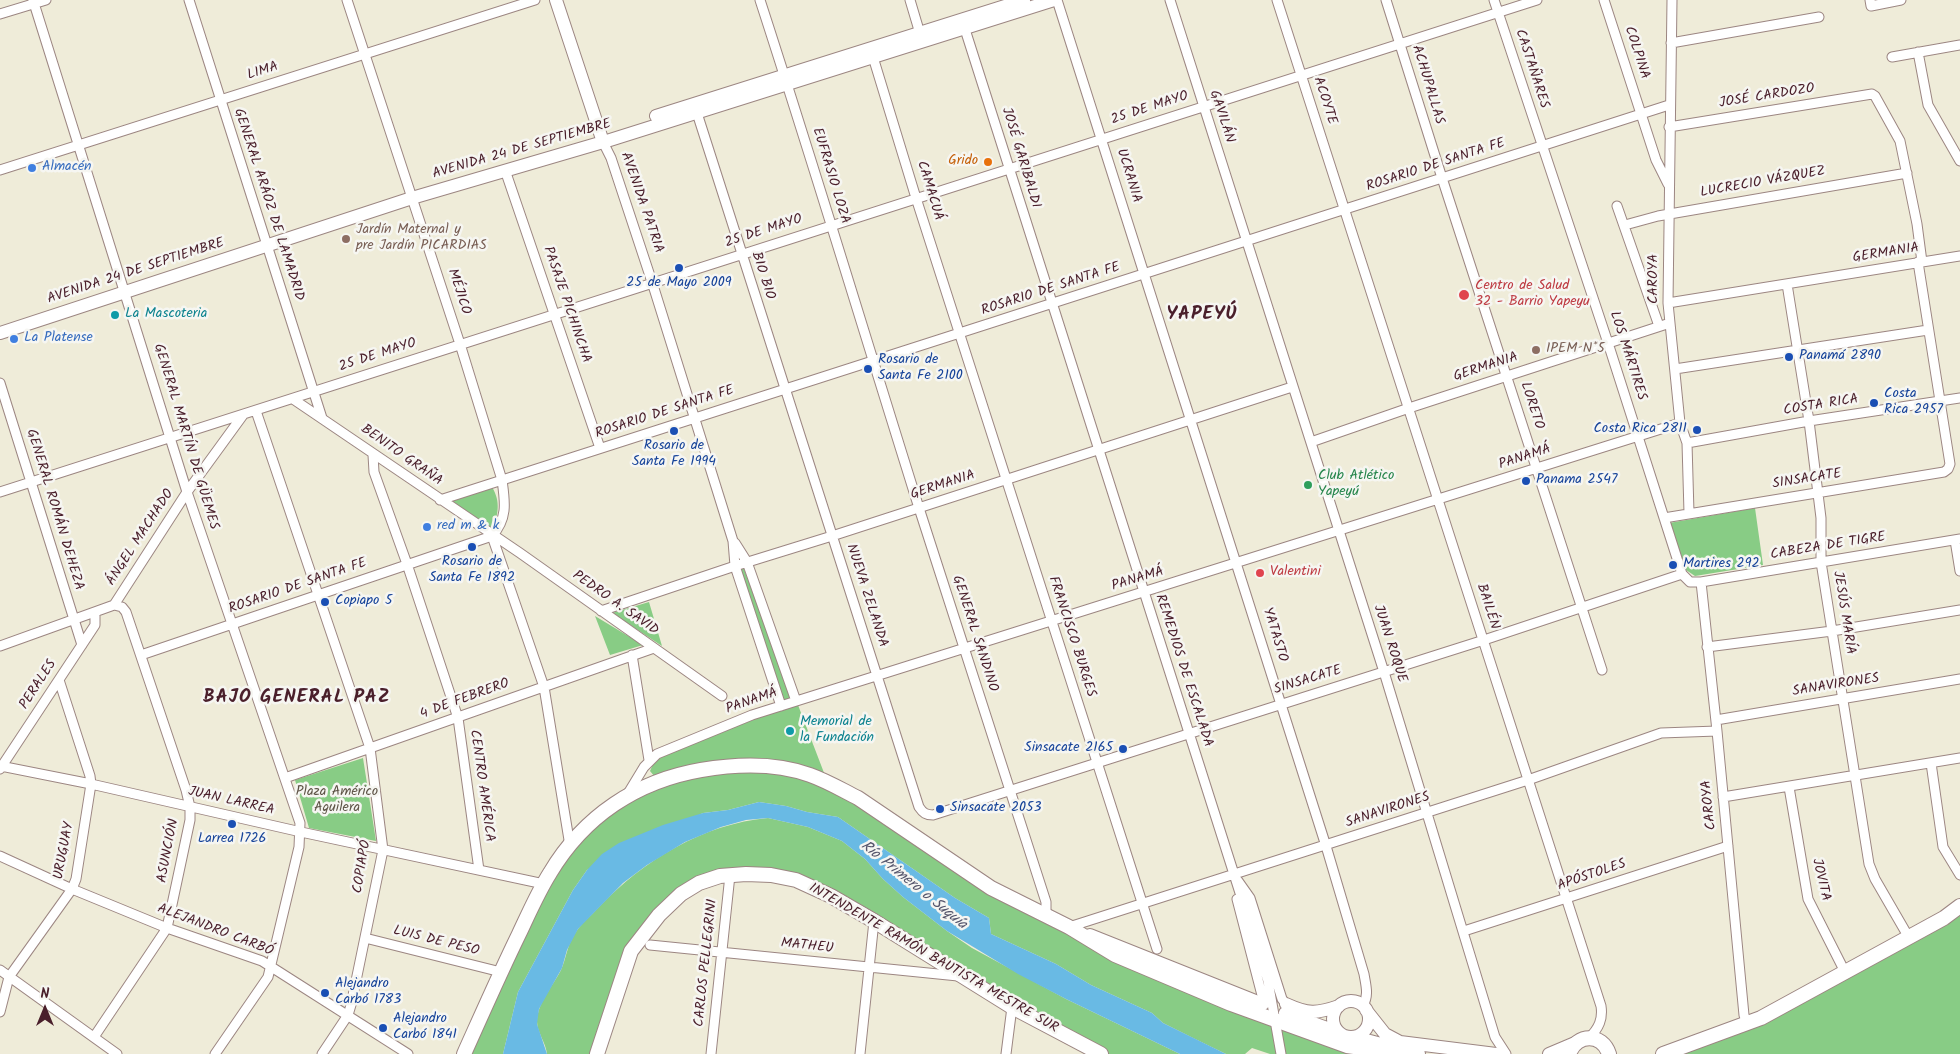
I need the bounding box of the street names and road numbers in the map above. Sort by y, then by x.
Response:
street label: COLPINA [1620,24,1652,82]
street label: CASTAÑARES [1510,27,1552,111]
street label: ACHUPALLAS [1407,43,1447,127]
street label: LIMA [245,59,281,85]
street label: ACOYTE [1308,75,1340,127]
street label: JOSÉ CARDOZO [1718,81,1816,113]
street label: GAVILÁN [1205,88,1237,146]
street label: 25 DE MAYO [1109,89,1191,129]
street label: JOSÉ GARIBALDI [997,106,1043,210]
street label: GENERAL ARÁOZ DE LAMADRID [229,107,307,303]
street label: AVENIDA 24 DE SEPTIEMBRE [431,116,613,184]
street label: EUFRASIO LOZA [807,126,853,226]
street label: ROSARIO DE SANTA FE [1365,136,1507,196]
street label: UCRANIA [1112,147,1144,205]
street label: AVENIDA PATRIA [616,150,666,256]
street label: CAMACUÁ [912,159,946,223]
street label: LUCRECIO VÁZQUEZ [1699,164,1827,202]
street label: 25 DE MAYO [723,212,805,252]
street label: AVENIDA 24 DE SEPTIEMBRE [45,235,227,309]
street label: GERMANIA [1852,240,1920,268]
street label: PASAJE PICHINCHA [538,244,594,366]
street label: BIO BIO [746,250,778,302]
street label: CAROYA [1647,254,1663,304]
street label: ROSARIO DE SANTA FE [980,260,1122,320]
street label: MÉJICO [443,267,473,317]
street label: LOS MÁRTIRES [1605,309,1649,403]
street label: 25 DE MAYO [337,336,419,376]
street label: GENERAL MARTÍN DE GÜEMES [149,342,221,532]
street label: GERMANIA [1452,350,1520,386]
street label: LORETO [1515,380,1547,432]
street label: ROSARIO DE SANTA FE [594,383,736,443]
street label: COSTA RICA [1782,392,1860,420]
street label: BENITO GRAÑA [357,422,445,490]
street label: GENERAL ROMÁN DEHEZA [21,427,87,593]
street label: PANAMÁ [1497,442,1553,474]
street label: SINSACATE [1771,466,1843,494]
street label: GERMANIA [909,468,977,504]
street label: ÁNGEL MACHADO [104,487,178,589]
street label: CABEZA DE TIGRE [1769,530,1887,564]
street label: NUEVA ZELANDA [841,542,891,650]
street label: ROSARIO DE SANTA FE [227,555,369,619]
street label: PANAMÁ [1110,564,1166,596]
street label: PEDRO A. SAVID [569,568,661,640]
street label: JESÚS MARÍA [1828,570,1858,656]
street label: GENERAL SANDINO [947,574,1001,694]
street label: FRANCISCO BURGES [1044,575,1098,699]
street label: BAILÉN [1472,582,1502,632]
street label: REMEDIOS DE ESCALADA [1150,592,1216,750]
street label: JUAN ROQUE [1369,603,1409,685]
street label: YATASTO [1258,606,1290,664]
street label: PERALES [17,657,61,713]
street label: SINSACATE [1272,663,1344,699]
street label: SANAVIRONES [1791,671,1881,701]
street label: 4 DE FEBRERO [418,676,512,724]
street label: PANAMÁ [724,685,780,719]
street label: CENTRO AMÉRICA [465,729,497,843]
street label: CAROYA [1699,779,1721,831]
street label: JUAN LARREA [186,784,276,820]
street label: SANAVIRONES [1344,789,1432,833]
street label: ASUNCIÓN [155,818,183,884]
street label: URUGUAY [51,821,79,881]
street label: COPIAPÓ [351,839,375,895]
street label: APÓSTOLES [1555,856,1629,896]
street label: JOVITA [1807,857,1833,903]
street label: INTENDENTE RAMÓN BAUTISTA MESTRE SUR [805,880,1061,1038]
street label: CARLOS PELLEGRINI [692,898,722,1028]
street label: ALEJANDRO CARBÓ [155,901,275,961]
street label: LUIS DE PESO [391,923,481,961]
street label: MATHEU [780,936,834,958]

